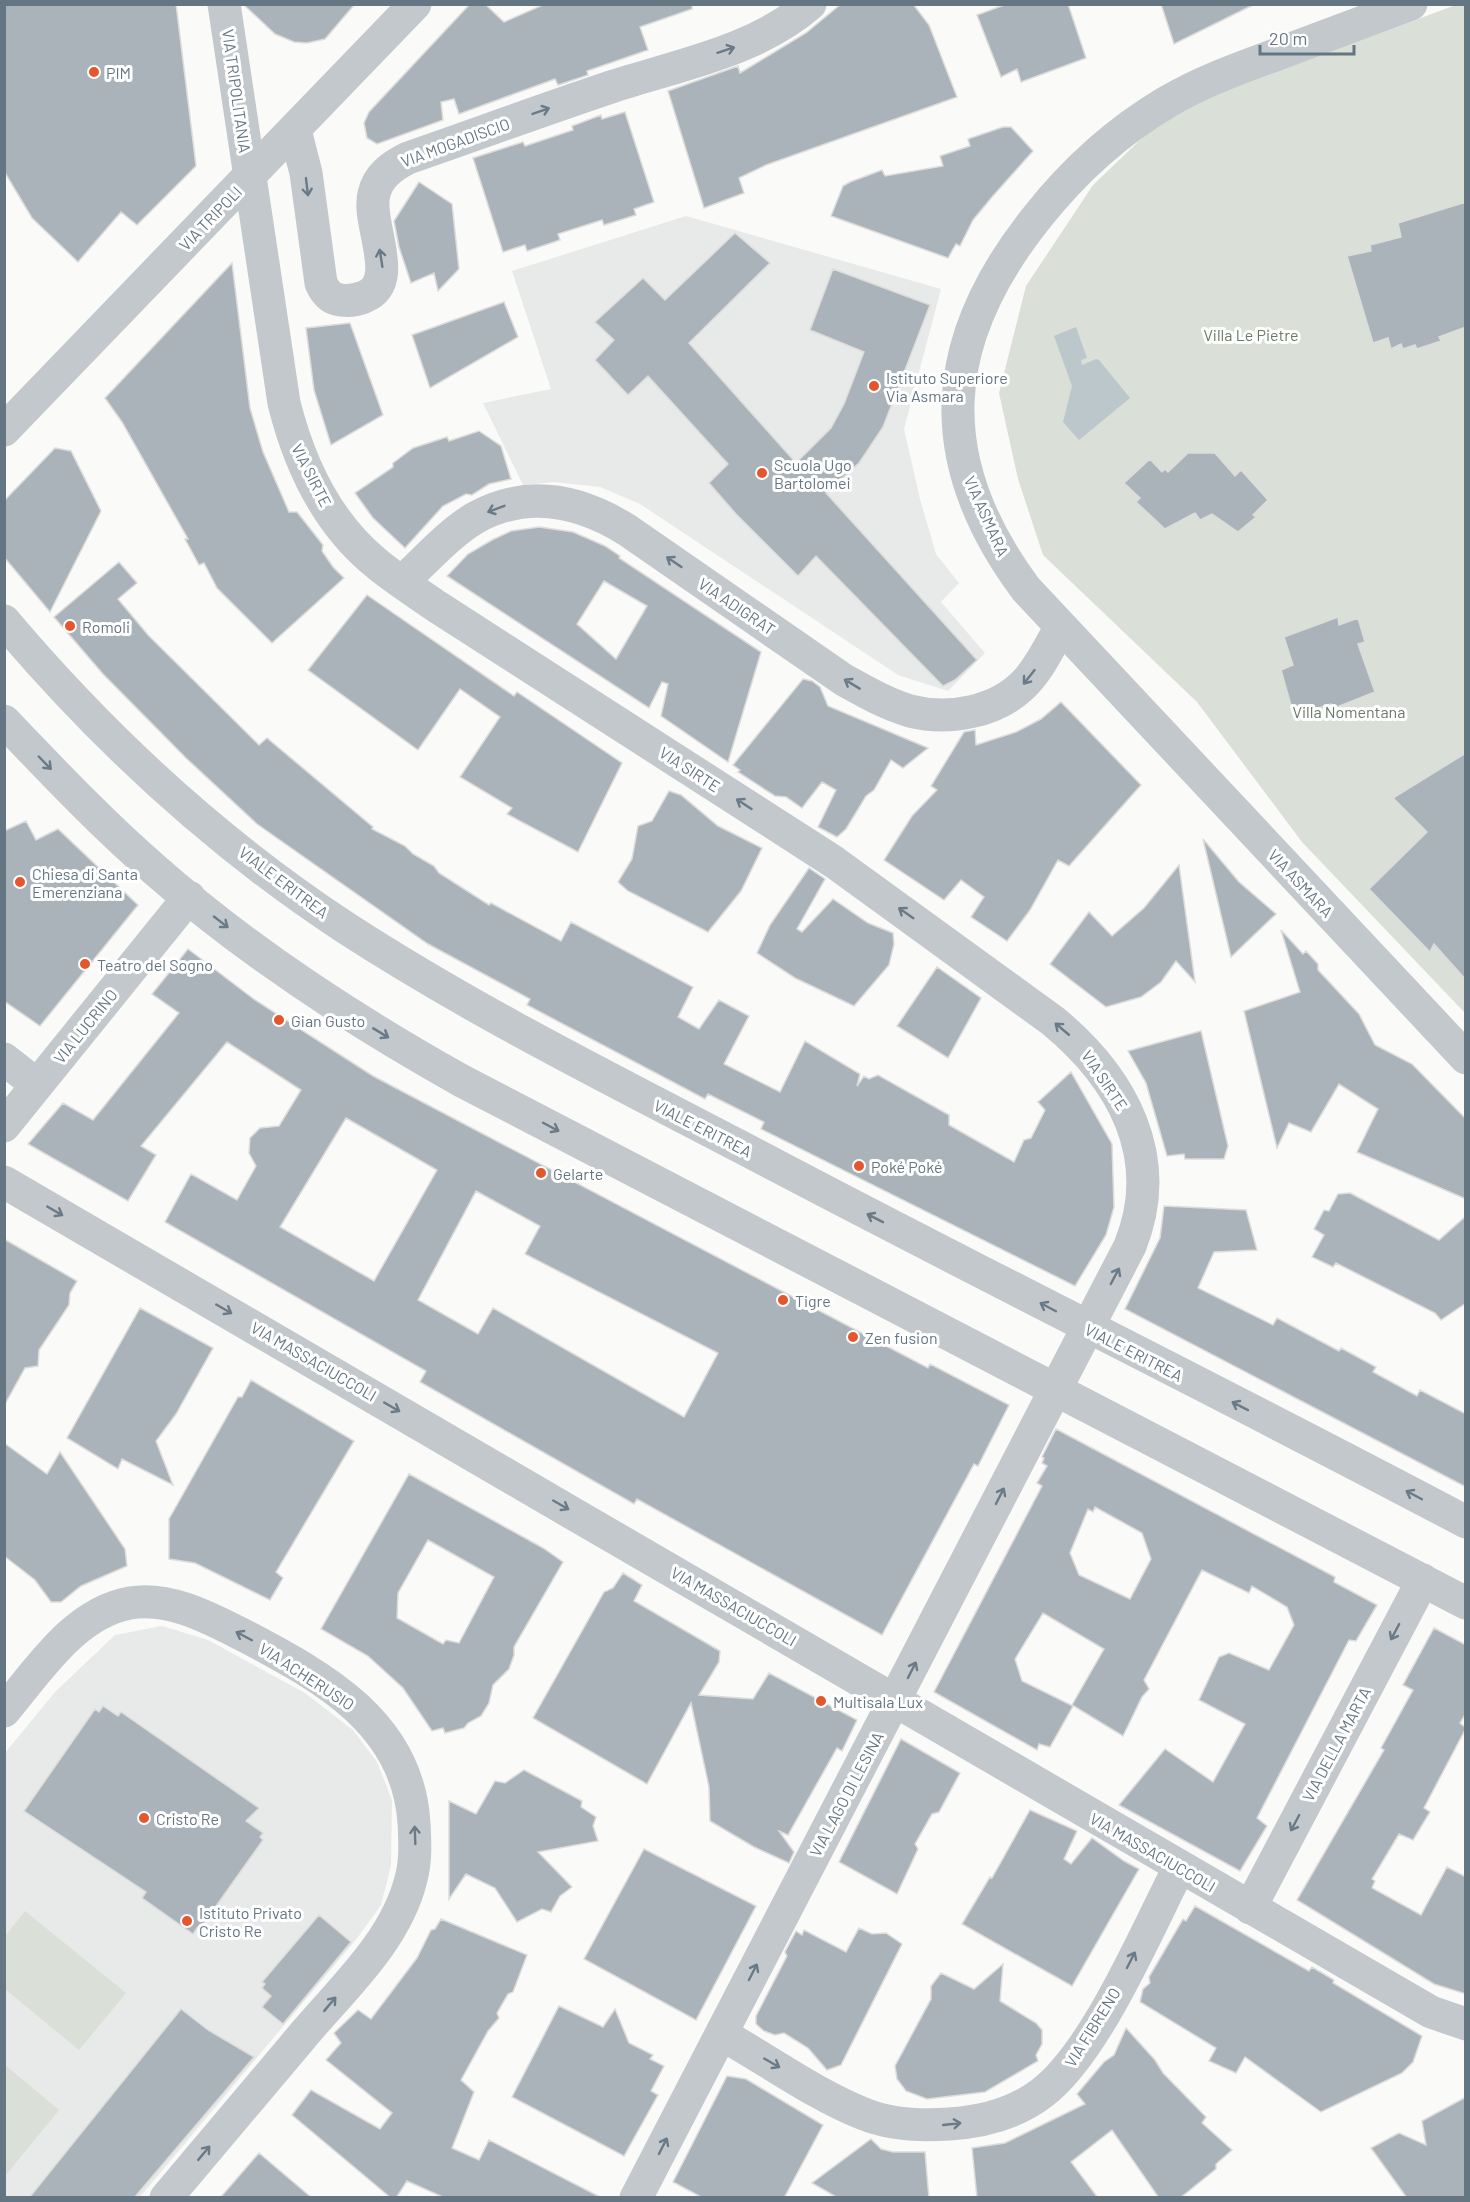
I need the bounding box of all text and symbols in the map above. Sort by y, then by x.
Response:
scale bar [1260,18,1354,56]
text: 20 m [1269,27,1307,49]
street label: VIA TRIPOLITANIA [219,28,255,154]
one-way arrow [716,43,735,54]
place label: PIM [106,63,131,82]
marker: PIM [87,65,101,79]
one-way arrow [531,105,550,116]
street label: VIA MOGADISCIO [398,113,512,171]
one-way arrow [302,177,313,197]
street label: VIA TRIPOLI [175,182,245,254]
one-way arrow [375,249,386,269]
park label: Villa Le Pietre [1203,325,1299,344]
place label: Istituto Superiore Via Asmara [886,368,1008,405]
marker: Istituto Superiore Via Asmara [867,379,881,393]
street label: VIA SIRTE [288,440,336,510]
place label: Scuola Ugo Bartolomei [774,455,852,492]
marker: Scuola Ugo Bartolomei [755,466,769,480]
street label: VIA ASMARA [961,473,1013,559]
one-way arrow [487,505,506,516]
one-way arrow [666,556,682,568]
street label: VIA ADIGRAT [695,573,779,639]
place label: Romoli [82,617,130,636]
marker: Romoli [63,619,77,633]
one-way arrow [1022,669,1035,685]
one-way arrow [844,678,861,690]
park label: Villa Nomentana [1293,702,1405,721]
street label: VIA SIRTE [656,742,724,796]
one-way arrow [38,756,52,771]
one-way arrow [736,798,753,810]
street label: VIALE ERITREA [235,842,333,922]
street label: VIA ASMARA [1265,845,1338,921]
place label: Chiesa di Santa Emerenziana [32,864,138,901]
marker: Chiesa di Santa Emerenziana [13,875,27,889]
one-way arrow [898,907,914,919]
one-way arrow [212,916,228,928]
place label: Teatro del Sogno [97,955,213,974]
marker: Teatro del Sogno [78,957,92,971]
street label: VIA LUCRINO [49,985,121,1067]
place label: Gian Gusto [291,1011,365,1030]
marker: Gian Gusto [272,1013,286,1027]
one-way arrow [1054,1022,1070,1035]
one-way arrow [372,1028,389,1040]
street label: VIA SIRTE [1078,1046,1132,1114]
street label: VIALE ERITREA [651,1095,755,1161]
one-way arrow [542,1122,560,1134]
place label: Poké Poké [871,1157,943,1176]
marker: Poké Poké [852,1159,866,1173]
place label: Gelarte [553,1164,603,1183]
marker: Gelarte [534,1166,548,1180]
one-way arrow [46,1206,63,1218]
one-way arrow [866,1211,884,1223]
one-way arrow [1109,1268,1121,1285]
place label: Tigre [795,1291,831,1310]
marker: Tigre [776,1293,790,1307]
one-way arrow [1039,1301,1057,1313]
one-way arrow [215,1303,232,1315]
street label: VIA MASSACIUCCOLI [248,1317,380,1405]
street label: VIALE ERITREA [1082,1319,1186,1385]
place label: Zen fusion [865,1328,938,1347]
marker: Zen fusion [846,1330,860,1344]
one-way arrow [1232,1400,1250,1411]
one-way arrow [383,1401,400,1413]
one-way arrow [994,1488,1006,1505]
one-way arrow [1405,1489,1423,1500]
one-way arrow [552,1500,569,1512]
street label: VIA MASSACIUCCOLI [668,1562,800,1650]
one-way arrow [1389,1623,1401,1640]
one-way arrow [236,1630,254,1641]
street label: VIA ACHERUSIO [256,1638,358,1714]
one-way arrow [906,1661,918,1679]
street label: VIA DELLA MARTA [1298,1683,1374,1804]
place label: Multisala Lux [833,1692,923,1711]
marker: Multisala Lux [814,1694,828,1708]
street label: VIA LAGO DI LESINA [805,1728,887,1860]
street label: VIA MASSACIUCCOLI [1087,1808,1219,1896]
place label: Cristo Re [156,1809,219,1828]
marker: Cristo Re [137,1811,151,1825]
one-way arrow [1288,1814,1300,1832]
one-way arrow [409,1826,420,1846]
place label: Istituto Privato Cristo Re [199,1903,302,1940]
marker: Istituto Privato Cristo Re [180,1914,194,1928]
one-way arrow [1126,1951,1138,1969]
one-way arrow [748,1964,759,1982]
street label: VIA FIBRENO [1060,1984,1124,2070]
one-way arrow [323,1996,336,2012]
one-way arrow [763,2057,780,2069]
one-way arrow [941,2118,961,2129]
one-way arrow [658,2137,669,2155]
one-way arrow [197,2145,210,2161]

